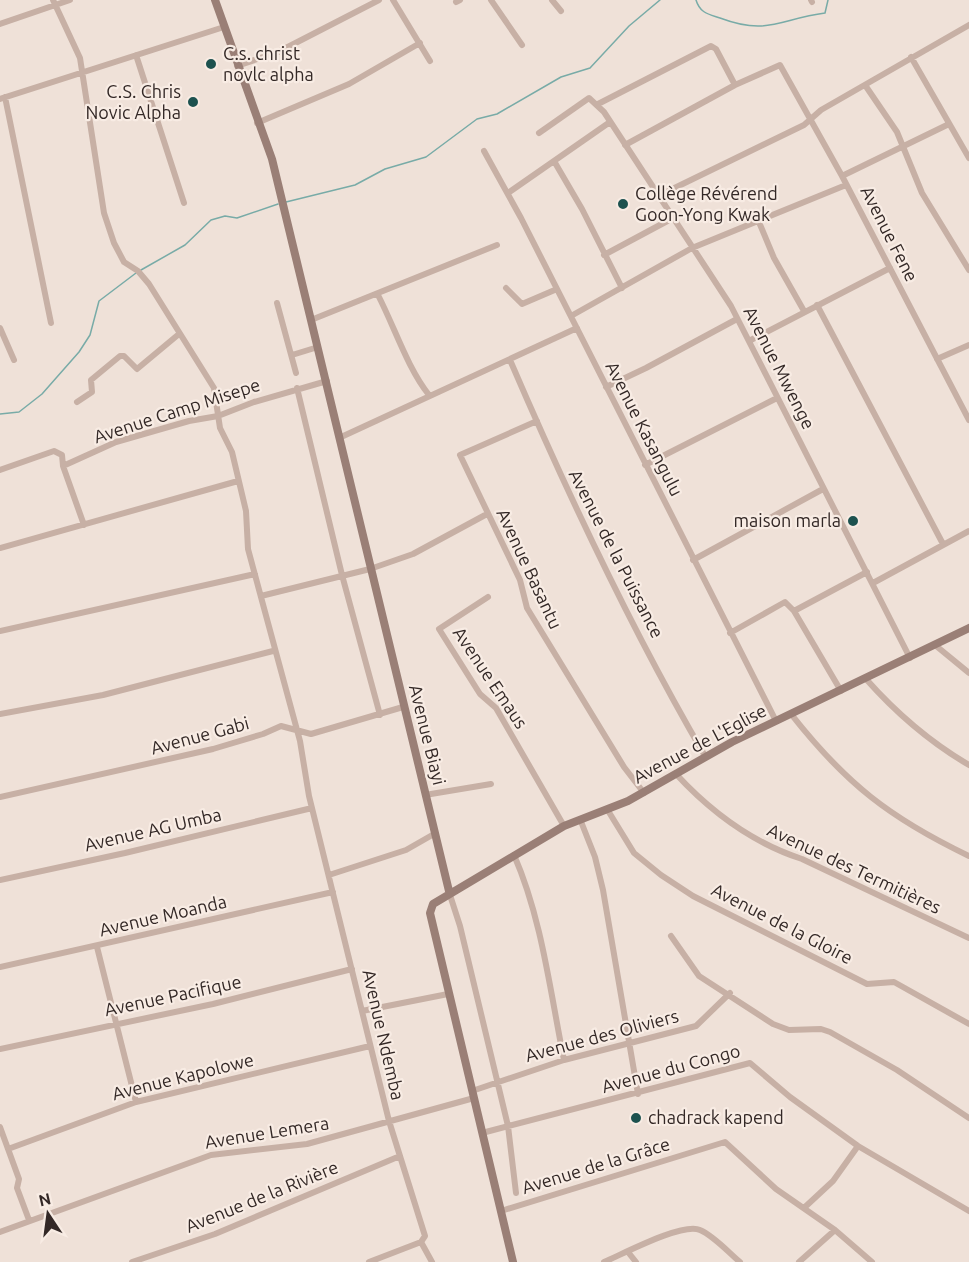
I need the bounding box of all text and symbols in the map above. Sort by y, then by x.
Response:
place label: C.s. christ novlc alpha [223,43,314,84]
marker: C.s. christ novlc alpha [204,57,218,71]
place label: C.S. Chris Novic Alpha [86,81,181,122]
marker: C.S. Chris Novic Alpha [186,95,200,109]
place label: Collège Révérend Goon-Yong Kwak [635,183,778,224]
street label: Avenue Fene [857,183,922,285]
marker: Collège Révérend Goon-Yong Kwak [616,197,630,211]
street label: Avenue Mwenge [740,303,819,432]
street label: Avenue Kasangulu [602,358,687,499]
street label: Avenue Camp Misepe [91,374,262,446]
street label: Avenue de la Puissance [566,466,668,641]
street label: Avenue Basantu [493,505,566,632]
place label: maison marla [733,510,841,530]
marker: maison marla [846,514,860,528]
street label: Avenue Emaus [450,623,532,732]
street label: Avenue Biayi [406,682,450,787]
street label: Avenue de L'Eglise [630,700,770,787]
street label: Avenue Gabi [148,712,251,758]
street label: Avenue AG Umba [82,804,223,855]
street label: Avenue des Termitières [765,819,944,917]
street label: Avenue de la Gloire [709,879,856,967]
street label: Avenue Moanda [97,891,228,939]
street label: Avenue Ndemba [359,968,409,1102]
street label: Avenue Pacifique [103,971,243,1019]
street label: Avenue des Oliviers [523,1005,681,1065]
street label: Avenue du Congo [599,1040,742,1096]
street label: Avenue Kapolowe [110,1049,256,1103]
place label: chadrack kapend [648,1107,784,1127]
marker: chadrack kapend [629,1111,643,1125]
street label: Avenue Lemera [203,1112,330,1152]
street label: Avenue de la Grâce [519,1133,672,1197]
street label: Avenue de la Rivière [182,1156,341,1236]
north arrow [18,1184,78,1244]
text: N [37,1189,52,1209]

